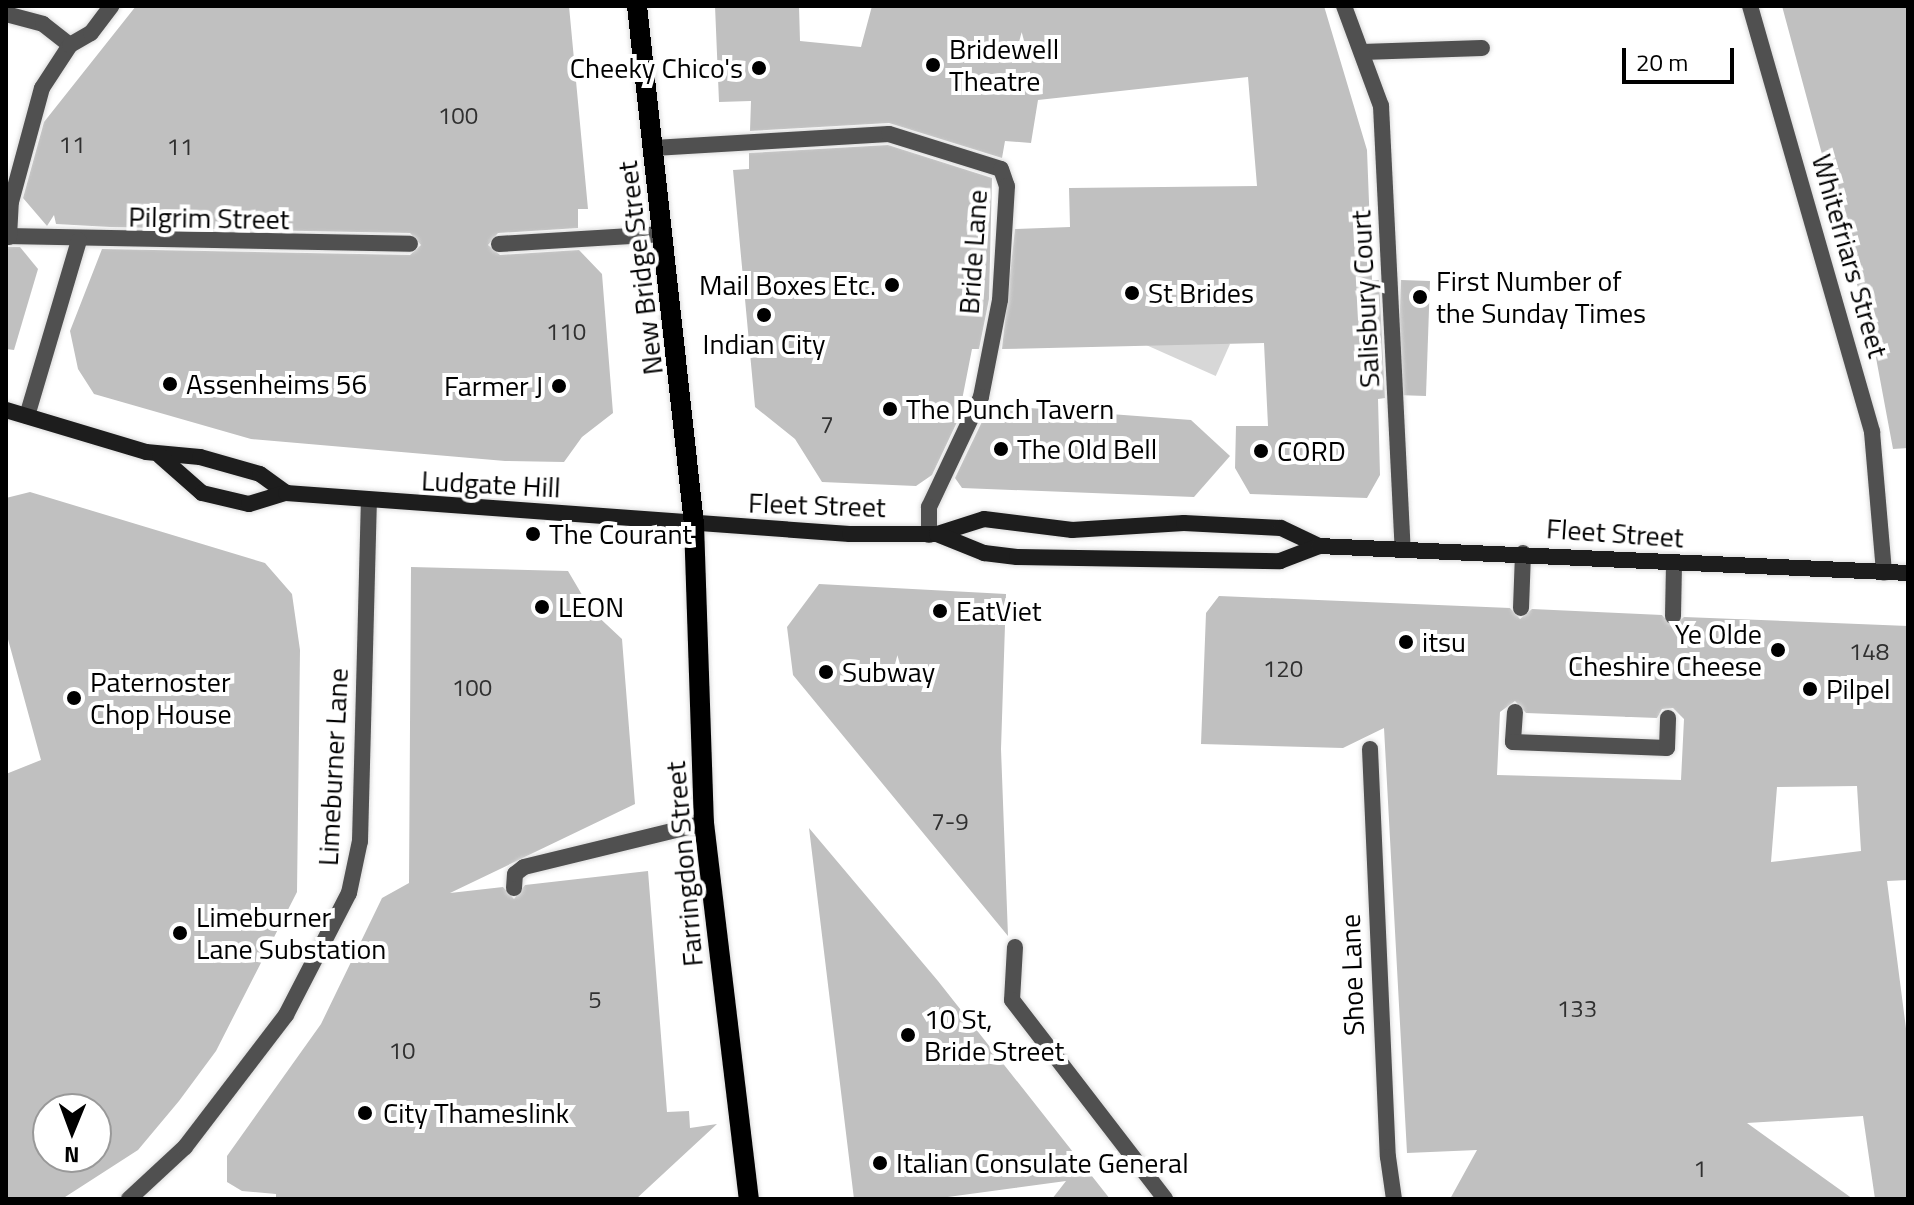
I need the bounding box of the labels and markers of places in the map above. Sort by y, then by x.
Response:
place label: Bridewell Theatre [949,32,1059,98]
place label: Cheeky Chico's [570,51,743,85]
marker: Bridewell Theatre [924,56,942,74]
marker: Cheeky Chico's [750,59,768,77]
place label: First Number of the Sunday Times [1436,264,1646,330]
place label: Mail Boxes Etc. [699,268,876,302]
marker: Mail Boxes Etc. [883,276,901,294]
place label: St Brides [1148,276,1254,310]
marker: St Brides [1123,284,1141,302]
marker: First Number of the Sunday Times [1411,288,1429,306]
marker: Indian City [755,306,773,324]
place label: Indian City [703,327,825,361]
place label: Assenheims 56 [186,367,367,401]
place label: Farmer J [444,369,543,403]
marker: Assenheims 56 [161,375,179,393]
marker: Farmer J [550,377,568,395]
place label: The Punch Tavern [906,392,1114,426]
marker: The Punch Tavern [881,400,899,418]
place label: The Old Bell [1017,432,1157,466]
place label: CORD [1277,434,1346,468]
marker: The Old Bell [992,440,1010,458]
marker: CORD [1252,442,1270,460]
place label: The Courant [549,517,692,551]
marker: The Courant [524,525,542,543]
place label: LEON [558,590,624,624]
place label: EatViet [956,594,1042,628]
marker: LEON [533,598,551,616]
marker: EatViet [931,602,949,620]
place label: Ye Olde Cheshire Cheese [1568,617,1762,683]
place label: itsu [1422,625,1466,659]
marker: itsu [1397,633,1415,651]
marker: Ye Olde Cheshire Cheese [1769,641,1787,659]
place label: Subway [842,655,935,689]
marker: Subway [817,663,835,681]
place label: Paternoster Chop House [90,665,232,731]
place label: Pilpel [1826,672,1891,706]
marker: Pilpel [1801,680,1819,698]
marker: Paternoster Chop House [65,689,83,707]
place label: Limeburner Lane Substation [196,900,386,966]
marker: Limeburner Lane Substation [171,924,189,942]
place label: 10 St, Bride Street [924,1002,1064,1068]
marker: 10 St, Bride Street [899,1026,917,1044]
place label: City Thameslink [383,1096,569,1130]
marker: City Thameslink [354,1102,376,1124]
place label: Italian Consulate General [896,1146,1189,1180]
marker: Italian Consulate General [871,1154,889,1172]

